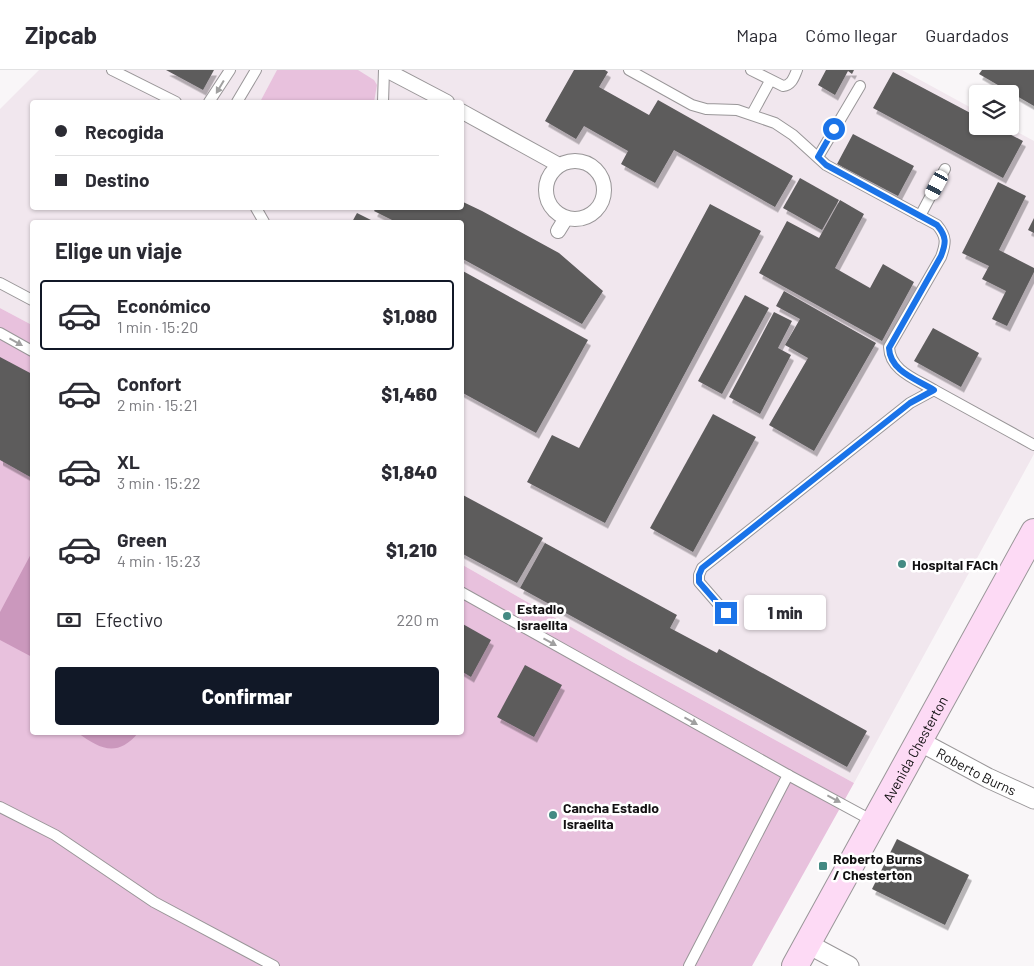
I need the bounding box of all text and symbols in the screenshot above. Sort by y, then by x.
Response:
text: Zipcab [25,20,97,49]
text: Mapa [736,24,777,46]
text: Cómo llegar [805,24,897,46]
text: Guardados [925,24,1009,46]
one-way arrow [216,80,225,93]
map controls [969,85,1019,135]
button: layers [969,85,1019,135]
route start [823,118,845,140]
text: Recogida [85,120,164,143]
text: Destino [85,168,150,191]
car [923,168,950,202]
text: Elige un viaje [55,237,182,263]
icon: car [57,293,102,338]
text: Económico [117,294,211,317]
text: $1,080 [383,304,437,327]
text: 1 min · 15:20 [117,317,198,336]
one-way arrow [9,338,24,346]
icon: car [57,371,102,416]
text: Confort [117,372,181,395]
text: $1,460 [381,382,437,405]
text: 2 min · 15:21 [117,395,198,414]
icon: car [57,449,102,494]
text: XL [117,450,140,473]
text: $1,840 [381,460,437,483]
text: 3 min · 15:22 [117,473,201,492]
icon: car [57,527,102,572]
text: Green [117,528,167,551]
text: $1,210 [386,538,437,561]
text: 4 min · 15:23 [117,551,201,570]
place label: Hospital FACh [912,556,998,573]
marker: Hospital FACh [896,558,908,570]
callout: 1 min [744,596,826,630]
place label: Estadio Israelita [517,600,568,633]
route end [715,602,737,624]
text: 1 min [767,603,803,622]
icon: cash [55,606,83,634]
text: Efectivo [95,608,163,631]
text: 220 m [396,610,439,629]
marker: Estadio Israelita [501,610,513,622]
one-way arrow [543,637,556,646]
button: Confirmar [55,667,439,725]
street label: Avenida Chesterton [879,693,951,805]
one-way arrow [684,717,699,725]
street label: Roberto Burns [934,744,1019,798]
one-way arrow [826,795,841,803]
place label: Cancha Estadio Israelita [563,799,659,832]
marker: Cancha Estadio Israelita [547,809,559,821]
place label: Roberto Burns / Chesterton [833,850,922,883]
marker: Roberto Burns / Chesterton [817,860,829,872]

